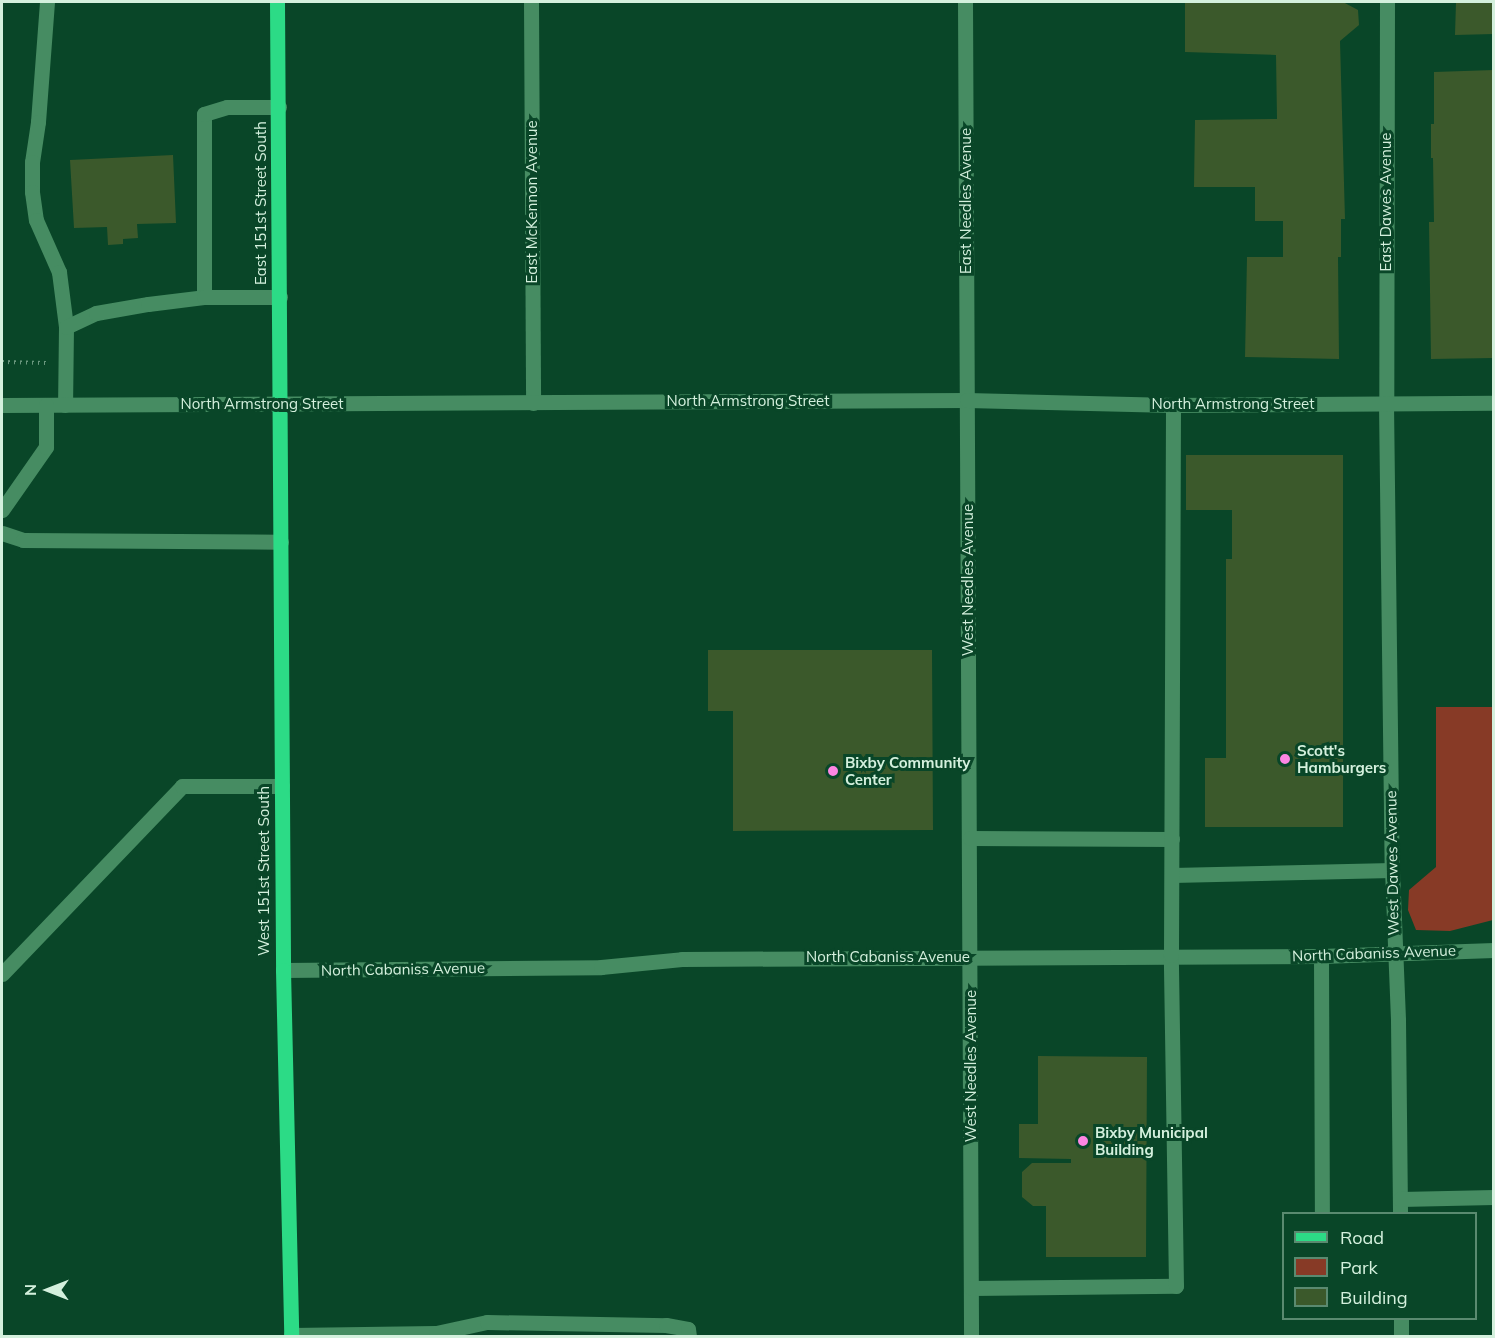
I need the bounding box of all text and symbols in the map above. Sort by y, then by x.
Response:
street label: East McKennon Avenue [523,120,541,284]
street label: East 151st Street South [252,121,270,285]
street label: East Needles Avenue [957,128,975,274]
street label: East Dawes Avenue [1377,132,1395,272]
street label: North Armstrong Street [667,392,829,410]
street label: North Armstrong Street [181,395,343,413]
street label: North Armstrong Street [1152,395,1314,413]
street label: West Needles Avenue [959,504,977,656]
place label: Scott's Hamburgers [1297,741,1386,776]
marker: Scott's Hamburgers [1278,752,1292,766]
place label: Bixby Community Center [845,753,970,788]
marker: Bixby Community Center [826,764,840,778]
street label: West 151st Street South [255,786,273,956]
street label: West Dawes Avenue [1382,790,1402,936]
street label: North Cabaniss Avenue [1292,941,1456,965]
street label: North Cabaniss Avenue [806,948,970,966]
street label: North Cabaniss Avenue [321,959,485,979]
street label: West Needles Avenue [962,990,980,1142]
place label: Bixby Municipal Building [1095,1123,1208,1158]
marker: Bixby Municipal Building [1076,1134,1090,1148]
legend [1282,1212,1477,1320]
text: Road [1340,1226,1384,1249]
text: Park [1340,1256,1378,1279]
north arrow [18,1260,78,1320]
text: N [20,1284,40,1296]
text: Building [1340,1286,1408,1309]

